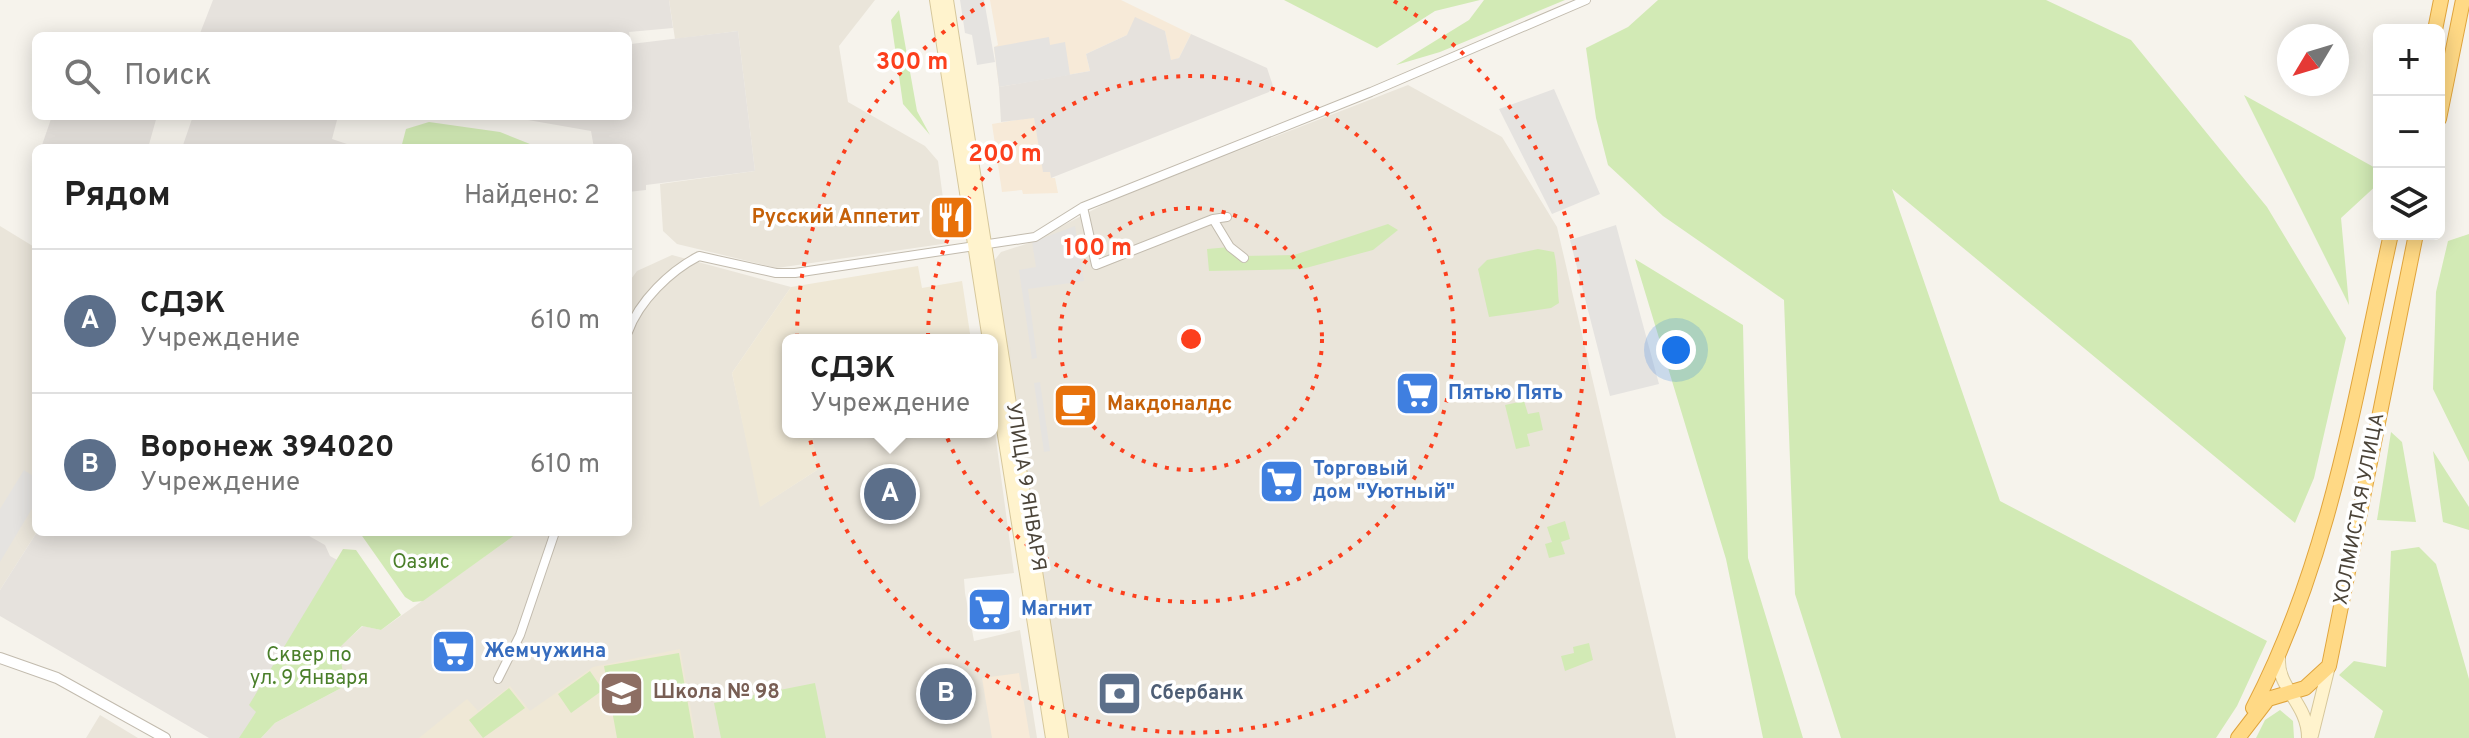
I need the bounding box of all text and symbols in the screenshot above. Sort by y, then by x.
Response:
north arrow [2277,24,2349,96]
map controls [2373,24,2445,240]
button: + [2373,24,2445,96]
search box [32,32,632,120]
text: 300 m [876,48,948,78]
icon: search [60,54,104,98]
text: Поиск [124,58,212,95]
button: − [2373,96,2445,168]
text: 200 m [968,140,1042,170]
button: layers [2373,168,2445,240]
text: Рядом [64,175,171,218]
text: Найдено: 2 [464,180,600,213]
restaurant icon: Русский Аппетит [927,194,975,242]
place label: Русский Аппетит [752,205,920,231]
text: 100 m [1064,234,1132,264]
text: СДЭК [140,286,226,323]
text: A [81,305,99,338]
text: 610 m [530,305,600,338]
text: Учреждение [140,323,300,356]
centre of rings [1177,325,1205,353]
your location [1656,330,1696,370]
popup [782,334,998,438]
text: СДЭК [810,351,896,388]
supermarket icon: Пятью Пять [1393,370,1441,418]
cafe icon: Макдоналдс [1052,381,1100,429]
place label: Пятью Пять [1448,381,1563,407]
text: Учреждение [810,388,970,421]
place label: Макдоналдс [1107,392,1232,418]
street label: УЛИЦА 9 ЯНВАРЯ [999,401,1051,573]
street label: ХОЛМИСТАЯ УЛИЦА [2329,411,2391,607]
text: Воронеж 394020 [140,430,395,467]
text: B [81,449,99,482]
text: 610 m [530,449,600,482]
place label: Торговый дом "Уютный" [1313,457,1455,506]
supermarket icon: Торговый дом "Уютный" [1258,458,1306,506]
pin: A [864,464,916,524]
text: Учреждение [140,467,300,500]
park label: Оазис [392,550,450,576]
supermarket icon: Магнит [966,586,1014,634]
place label: Магнит [1021,597,1092,623]
supermarket icon: Жемчужина [429,628,477,676]
place label: Жемчужина [484,639,606,665]
park label: Сквер по ул. 9 Января [250,643,368,692]
pin: B [920,664,972,724]
school or university icon: Школа № 98 [598,669,646,717]
bank icon: Сбербанк [1095,670,1143,718]
place label: Школа № 98 [653,680,780,706]
place label: Сбербанк [1150,681,1244,707]

